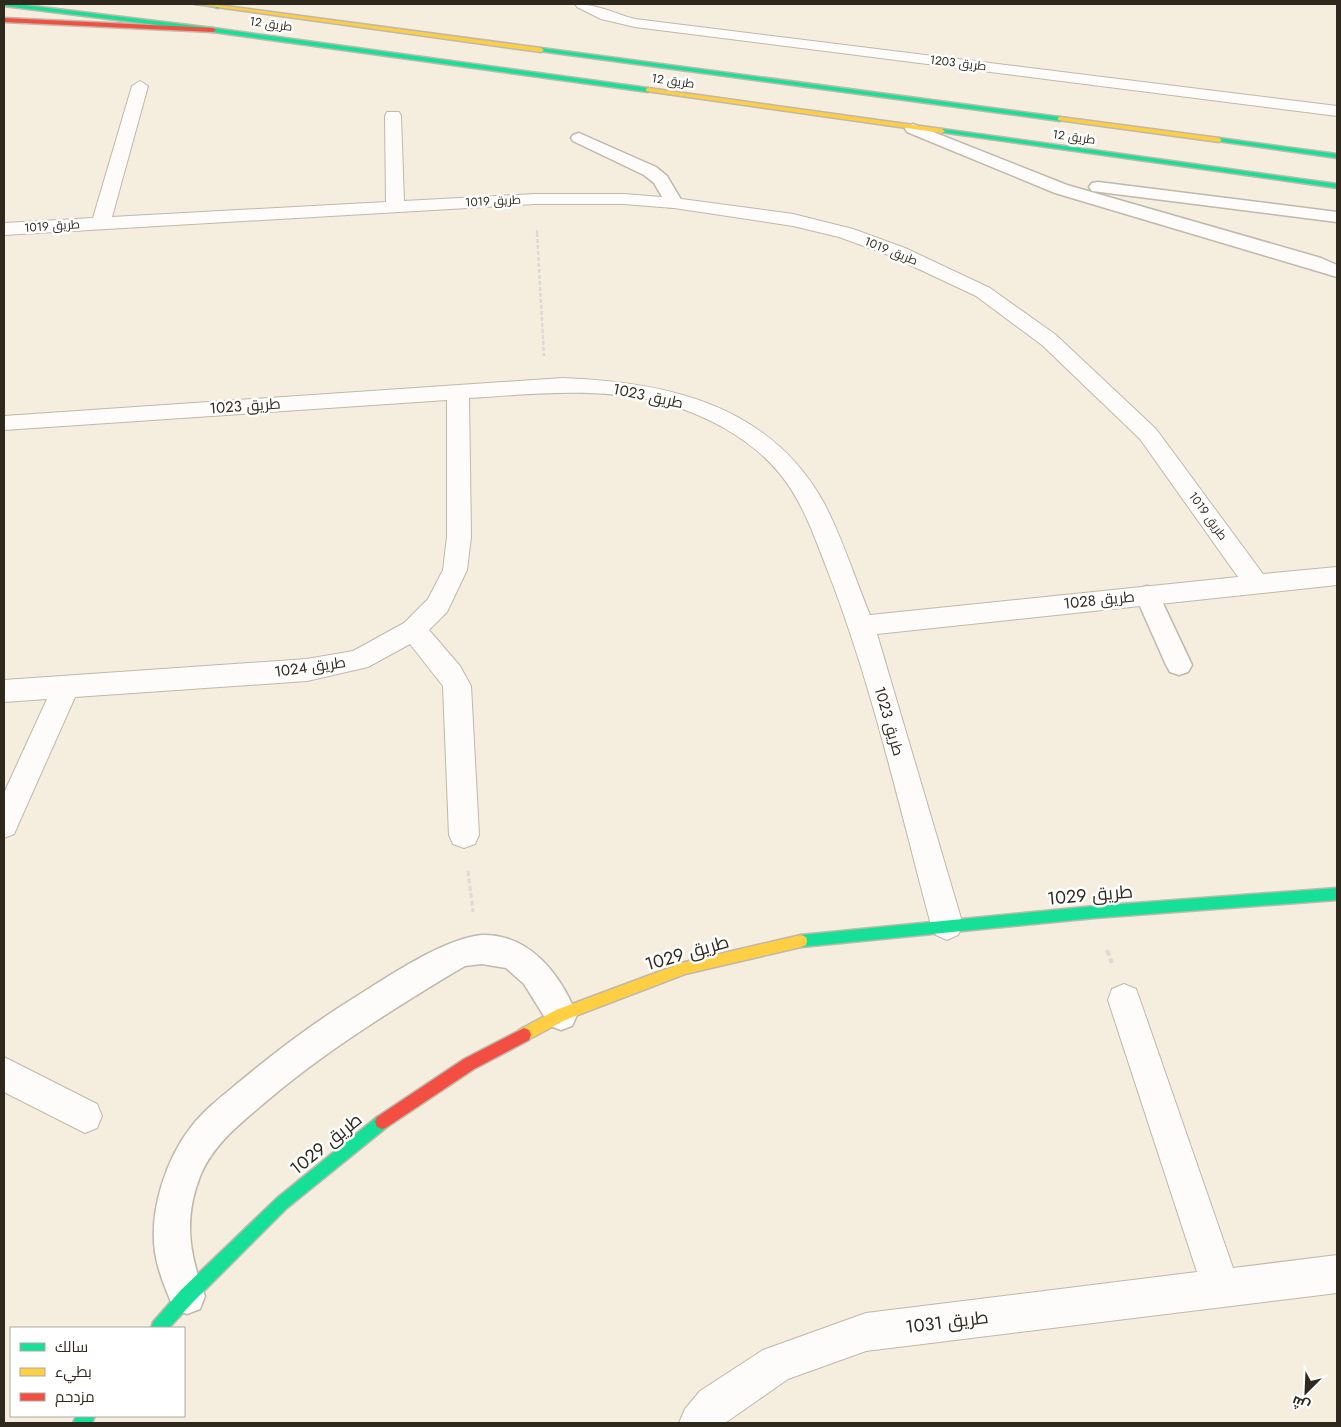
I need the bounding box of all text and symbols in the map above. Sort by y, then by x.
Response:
street label: طريق 12 [248,12,294,36]
street label: طريق 1203 [929,51,987,75]
street label: طريق 12 [650,69,696,93]
street label: طريق 12 [1051,125,1097,149]
street label: طريق 1019 [465,191,521,211]
street label: طريق 1019 [23,215,81,237]
street label: طريق 1019 [862,232,920,270]
street label: طريق 1023 [611,378,685,414]
street label: طريق 1023 [209,393,281,419]
street label: طريق 1019 [1184,488,1232,544]
street label: طريق 1028 [1062,585,1136,615]
street label: طريق 1024 [273,651,347,683]
street label: طريق 1023 [869,684,909,758]
street label: طريق 1029 [1046,878,1134,912]
street label: طريق 1029 [642,929,732,977]
street label: طريق 1029 [284,1107,368,1181]
street label: طريق 1031 [904,1304,990,1340]
legend [10,1327,185,1417]
text: سالك [55,1336,88,1358]
text: بطيء [55,1361,92,1384]
north arrow [1281,1367,1331,1417]
text: مزدحم [55,1386,95,1408]
text: ش [1288,1391,1313,1417]

